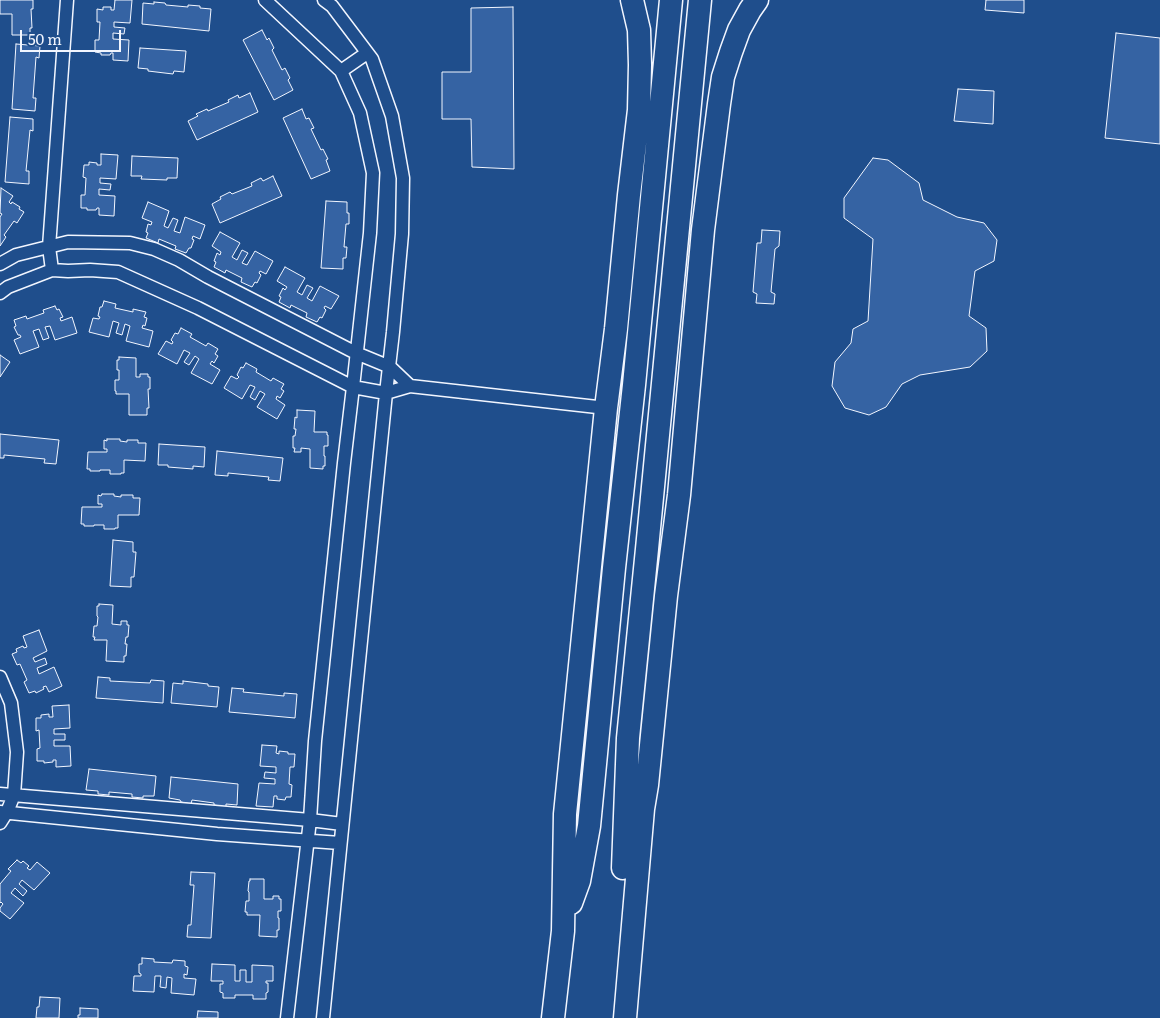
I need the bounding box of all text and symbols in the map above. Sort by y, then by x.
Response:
scale bar [22,20,124,52]
text: 50 m [28,27,62,50]

